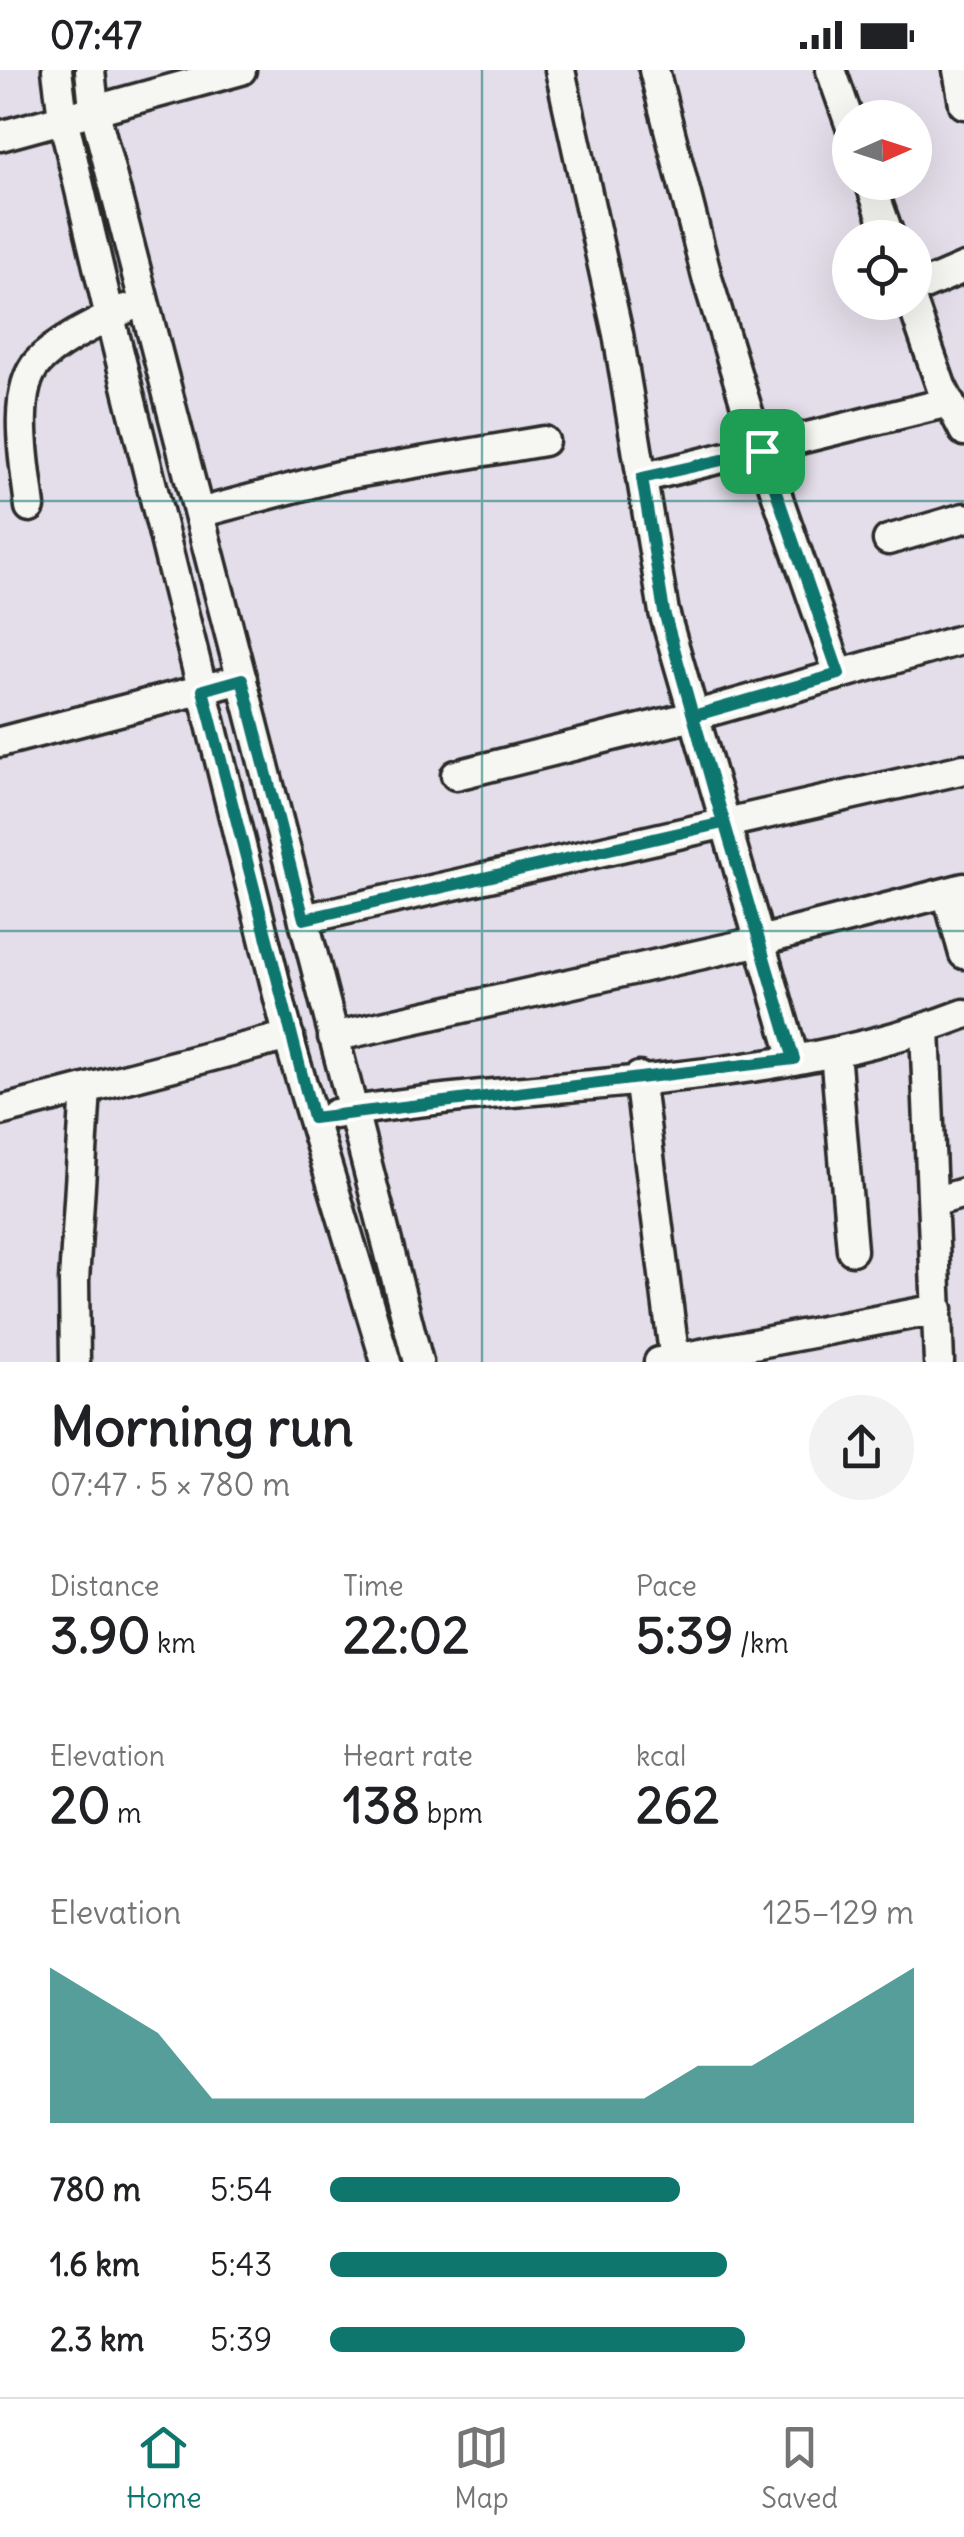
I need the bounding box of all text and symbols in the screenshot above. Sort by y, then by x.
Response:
text: 07:47 [50,12,142,59]
north arrow [832,100,932,200]
map controls [832,100,932,320]
button: locate [832,220,932,320]
pin [720,409,805,494]
icon: arrive [735,424,790,479]
text: Morning run [50,1392,354,1461]
button: share [809,1395,914,1500]
text: 07:47 · 5 × 780 m [50,1464,290,1505]
text: Distance [50,1568,159,1604]
text: Time [343,1568,404,1604]
text: Pace [636,1568,697,1604]
text: 3.90 [50,1604,150,1667]
text: 22:02 [343,1604,469,1667]
text: 5:39 [636,1604,733,1667]
text: km [150,1625,196,1661]
text: /km [733,1625,789,1661]
text: Elevation [50,1738,165,1774]
text: Heart rate [343,1738,473,1774]
text: kcal [636,1738,686,1774]
text: 20 [50,1774,110,1837]
text: 138 [343,1774,420,1837]
text: 262 [636,1774,720,1837]
text: m [110,1795,142,1831]
text: bpm [420,1795,483,1831]
text: Elevation [50,1892,181,1933]
text: 125–129 m [763,1892,914,1933]
text: 780 m [50,2169,141,2210]
text: 5:54 [210,2169,273,2210]
text: 1.6 km [50,2244,140,2285]
text: 5:43 [210,2244,272,2285]
text: 2.3 km [50,2319,144,2360]
text: 5:39 [210,2319,272,2360]
tab: Home [126,2420,202,2516]
tab: Map [454,2420,509,2516]
tab: Saved [761,2420,838,2516]

